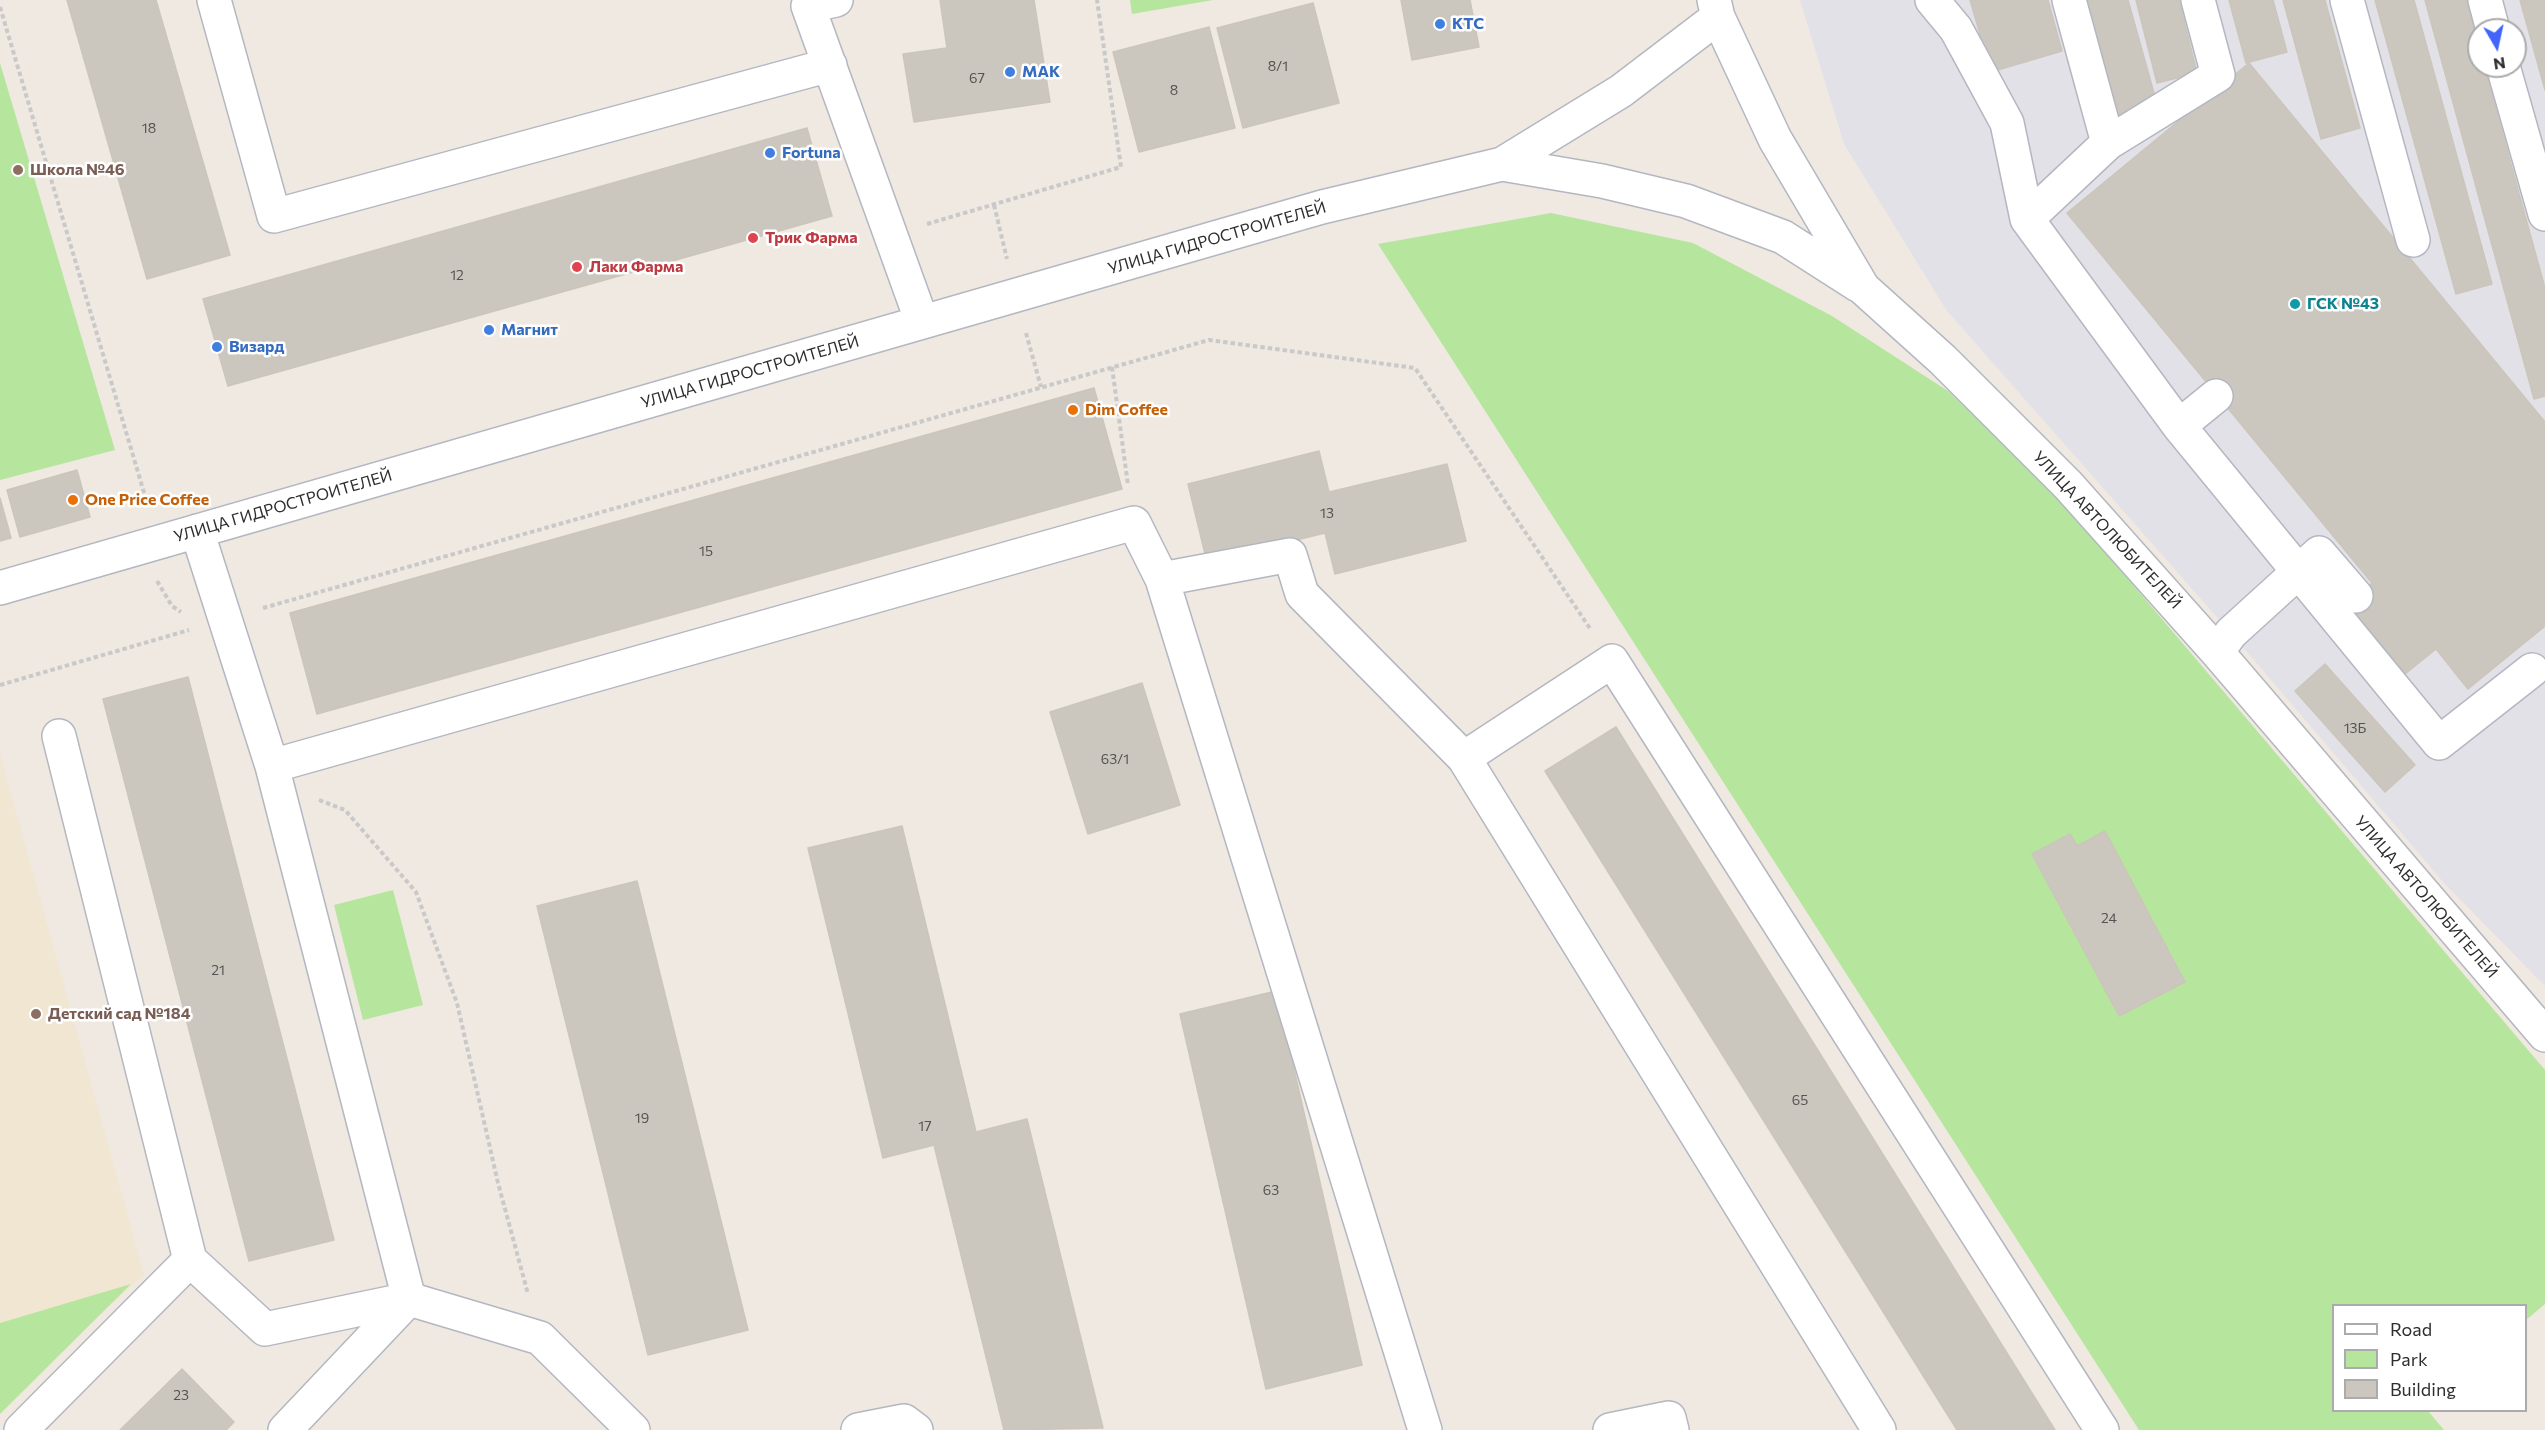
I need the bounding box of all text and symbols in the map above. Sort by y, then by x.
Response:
place label: КТС [1452,14,1484,34]
marker: КТС [1433,17,1447,31]
north arrow [2467,18,2527,78]
text: N [2492,54,2507,75]
house number: 8/1 [1268,58,1288,74]
place label: МАК [1022,62,1060,82]
marker: МАК [1003,65,1017,79]
house number: 67 [969,70,985,86]
house number: 8 [1170,82,1178,98]
house number: 18 [142,120,156,136]
place label: Fortuna [782,143,841,163]
marker: Fortuna [763,146,777,160]
place label: Школа №46 [30,160,125,180]
marker: Школа №46 [11,163,25,177]
street label: УЛИЦА ГИДРОСТРОИТЕЛЕЙ [1106,198,1328,278]
place label: Трик Фарма [765,228,858,248]
marker: Трик Фарма [746,231,760,245]
place label: Лаки Фарма [589,257,683,277]
marker: Лаки Фарма [570,260,584,274]
house number: 12 [450,267,464,283]
place label: ГСК №43 [2307,294,2379,314]
marker: ГСК №43 [2288,297,2302,311]
place label: Магнит [501,320,558,340]
marker: Магнит [482,323,496,337]
street label: УЛИЦА ГИДРОСТРОИТЕЛЕЙ [639,332,861,412]
place label: Визард [229,337,284,357]
marker: Визард [210,340,224,354]
place label: Dim Coffee [1085,400,1168,420]
marker: Dim Coffee [1066,403,1080,417]
street label: УЛИЦА АВТОЛЮБИТЕЛЕЙ [2029,447,2185,613]
street label: УЛИЦА ГИДРОСТРОИТЕЛЕЙ [172,466,394,546]
place label: One Price Coffee [85,490,209,510]
marker: One Price Coffee [66,493,80,507]
house number: 13 [1320,505,1334,521]
house number: 15 [699,543,713,559]
house number: 13Б [2344,720,2366,736]
house number: 63/1 [1101,751,1129,767]
street label: УЛИЦА АВТОЛЮБИТЕЛЕЙ [2350,812,2502,982]
house number: 24 [2101,910,2117,926]
house number: 21 [211,962,225,978]
place label: Детский сад №184 [48,1004,190,1024]
marker: Детский сад №184 [29,1007,43,1021]
house number: 65 [1792,1092,1808,1108]
house number: 19 [635,1110,649,1126]
house number: 17 [918,1118,932,1134]
house number: 63 [1263,1182,1279,1198]
legend [2332,1304,2527,1412]
text: Road [2390,1318,2432,1340]
text: Park [2390,1348,2428,1370]
text: Building [2390,1378,2456,1400]
house number: 23 [173,1387,189,1403]

